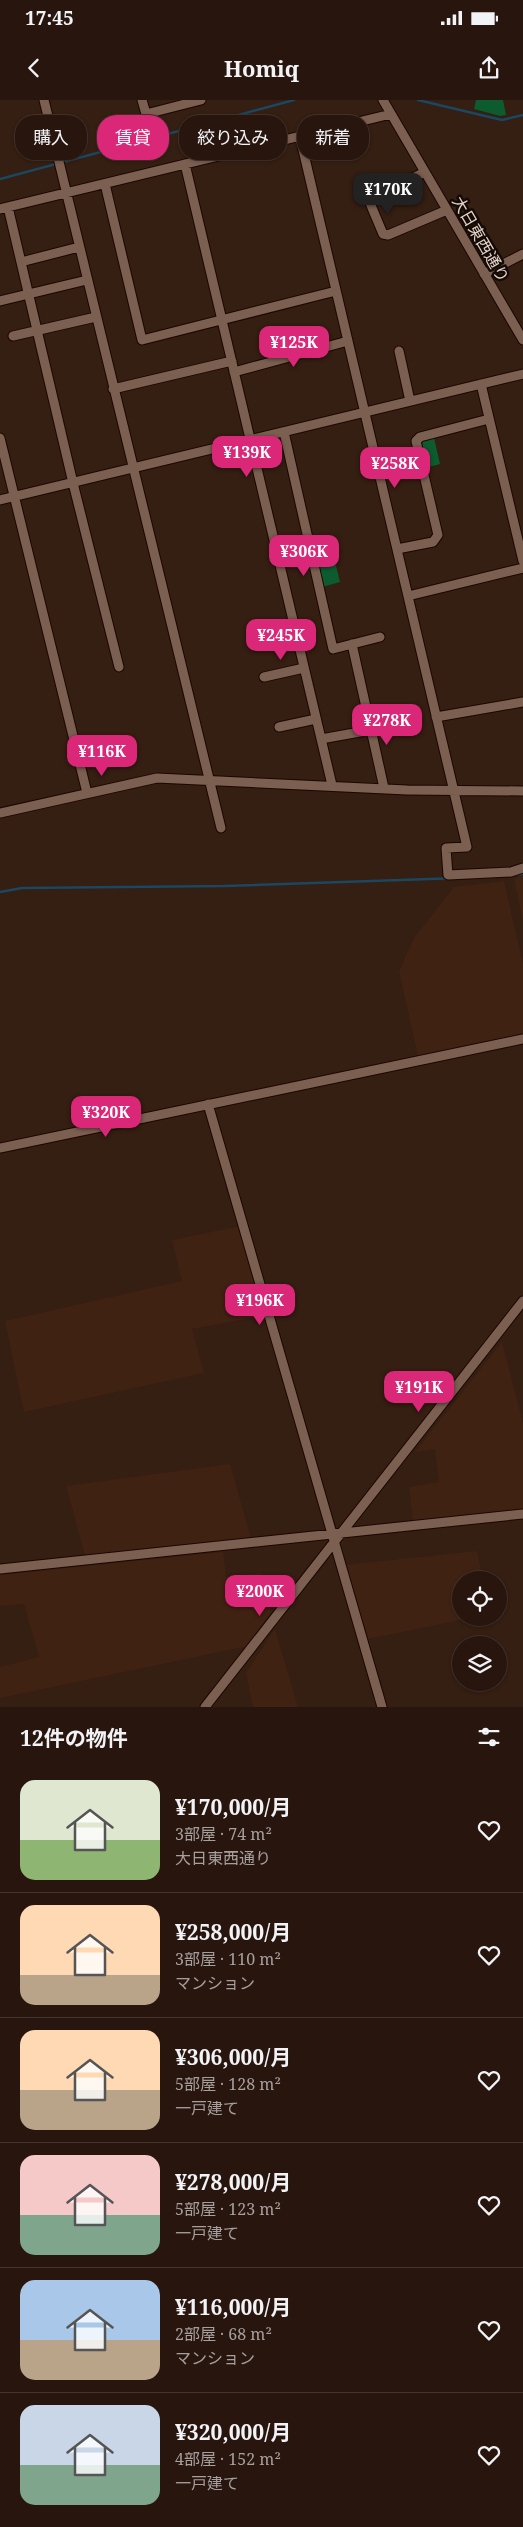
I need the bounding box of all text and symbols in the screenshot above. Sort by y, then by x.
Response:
text: 17:45 [25,5,74,31]
text: Homiq [224,53,299,83]
icon: back [20,54,48,82]
icon: share [475,54,503,82]
chip: 購入 [15,115,87,160]
chip: 賃貸 [97,115,169,160]
chip: 絞り込み [179,115,287,160]
chip: 新着 [297,115,369,160]
pin: ¥170K [353,172,423,215]
text: ¥170K [364,178,412,200]
street label: 大日東西通り [447,192,515,286]
pin: ¥125K [259,326,329,368]
text: ¥125K [270,331,318,353]
pin: ¥139K [212,436,282,478]
text: ¥139K [223,441,271,463]
pin: ¥258K [360,446,430,489]
text: ¥258K [371,452,419,474]
pin: ¥306K [269,534,339,577]
text: ¥306K [280,540,328,562]
pin: ¥245K [246,618,316,661]
text: ¥245K [257,624,305,646]
pin: ¥278K [352,704,422,746]
text: ¥278K [363,709,411,731]
pin: ¥116K [67,734,137,777]
text: ¥116K [78,740,126,762]
pin: ¥320K [71,1096,141,1138]
text: ¥320K [82,1101,130,1123]
pin: ¥196K [225,1284,295,1326]
text: ¥196K [236,1289,284,1311]
pin: ¥191K [384,1370,454,1413]
text: ¥191K [395,1376,443,1398]
map controls [452,1571,507,1691]
button: locate [452,1571,507,1626]
pin: ¥200K [225,1574,295,1617]
text: ¥200K [236,1580,284,1602]
button: layers [452,1636,507,1691]
icon: filters [475,1723,503,1751]
text: 12件の物件 [20,1724,128,1752]
text: ¥170,000/月 [175,1793,291,1821]
icon: home [60,1800,120,1860]
icon: heart [475,1816,503,1844]
text: 3部屋 · 74 m² [175,1823,272,1845]
text: 大日東西通り [175,1847,271,1869]
text: ¥258,000/月 [175,1918,291,1946]
icon: home [60,1925,120,1985]
icon: heart [475,1941,503,1969]
text: 3部屋 · 110 m² [175,1948,281,1970]
text: マンション [175,1972,255,1994]
text: ¥306,000/月 [175,2043,291,2071]
icon: home [60,2050,120,2110]
icon: heart [475,2066,503,2094]
text: 5部屋 · 128 m² [175,2073,281,2095]
text: 一戸建て [175,2097,239,2119]
text: ¥278,000/月 [175,2168,291,2196]
icon: home [60,2175,120,2235]
icon: heart [475,2191,503,2219]
text: 5部屋 · 123 m² [175,2198,281,2220]
text: 一戸建て [175,2222,239,2244]
text: ¥116,000/月 [175,2293,291,2321]
icon: home [60,2300,120,2360]
icon: heart [475,2316,503,2344]
text: 2部屋 · 68 m² [175,2323,272,2345]
text: マンション [175,2347,255,2369]
text: ¥320,000/月 [175,2418,291,2446]
icon: home [60,2425,120,2485]
icon: heart [475,2441,503,2469]
text: 4部屋 · 152 m² [175,2448,281,2470]
text: 一戸建て [175,2472,239,2494]

